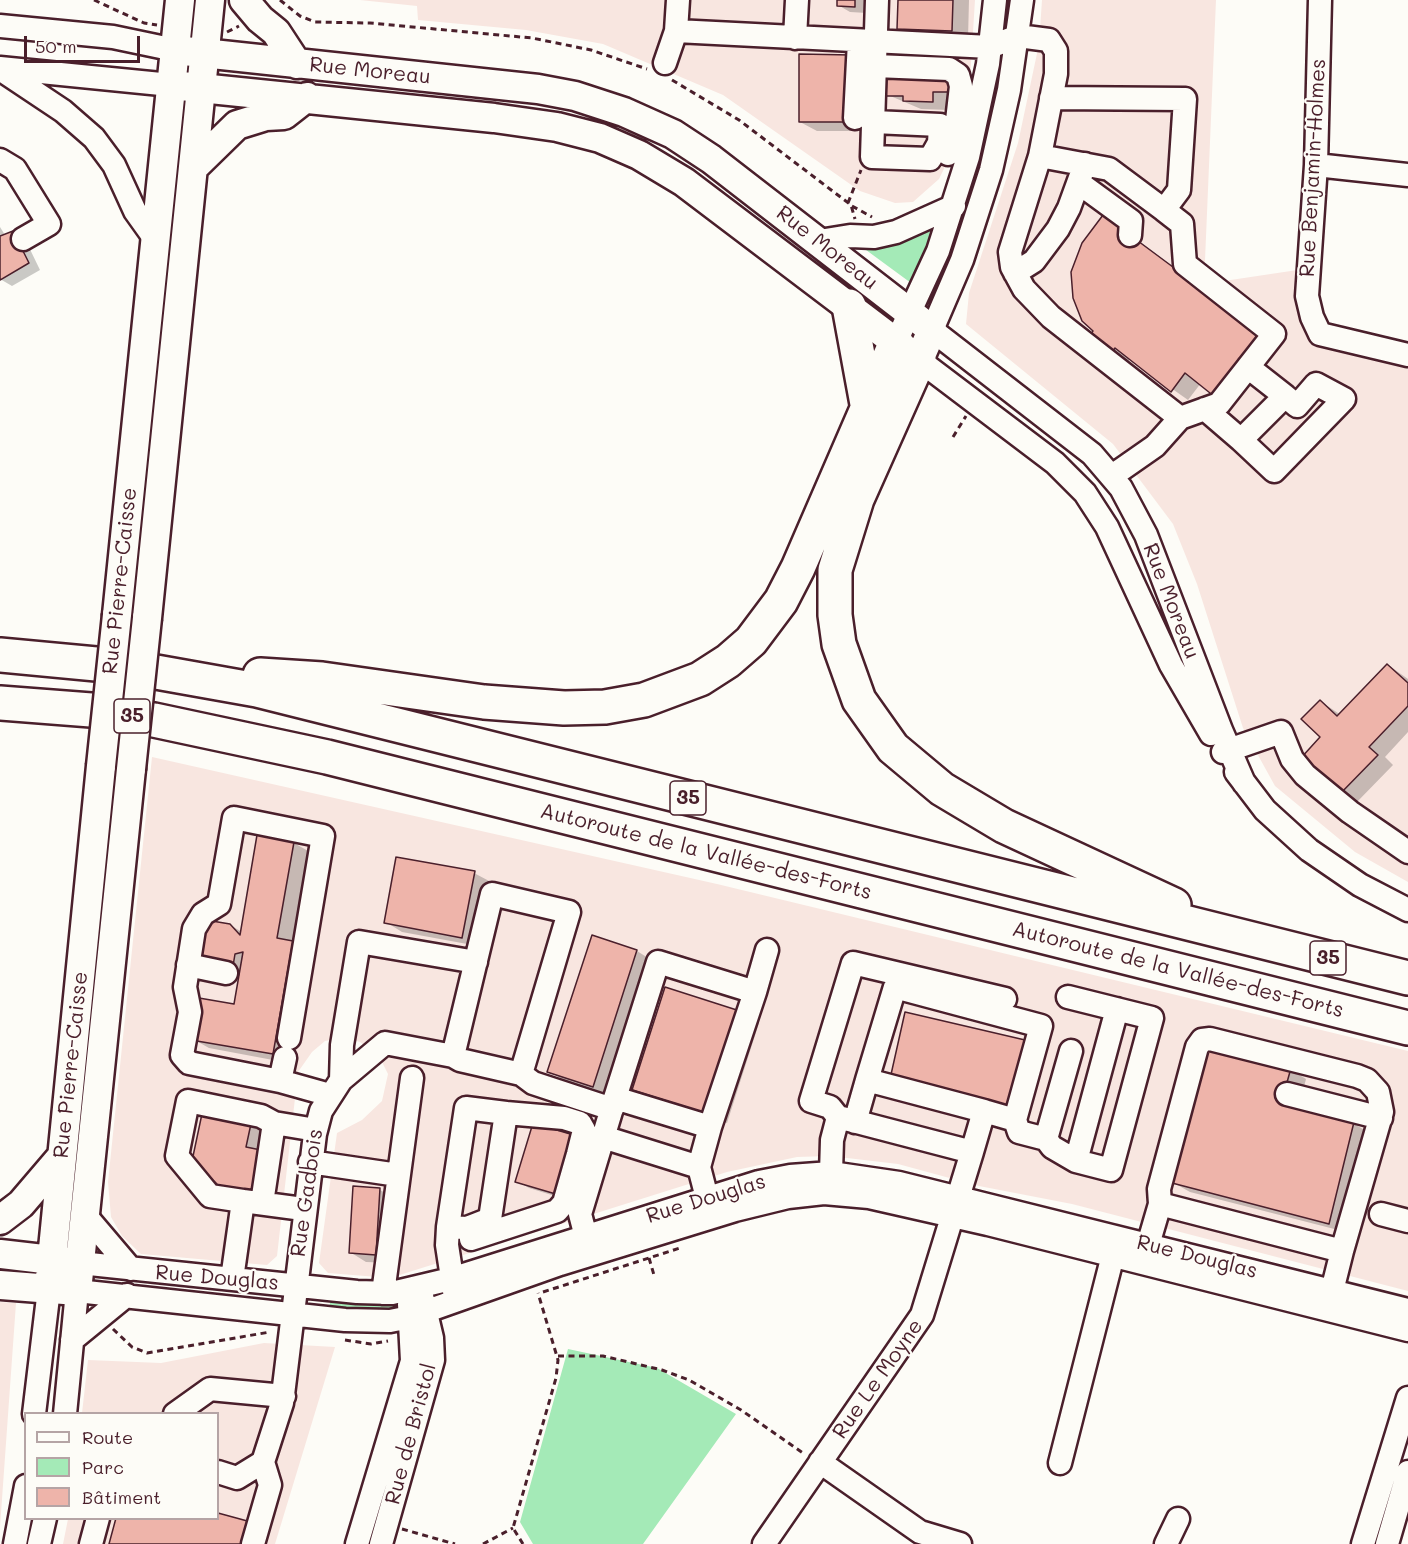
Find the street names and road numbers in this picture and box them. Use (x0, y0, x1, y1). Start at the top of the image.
street label: Rue Moreau (308, 52, 432, 90)
street label: Rue Benjamin-Holmes (1295, 58, 1331, 278)
street label: Rue Moreau (771, 201, 883, 295)
street label: Rue Pierre-Caisse (98, 486, 142, 676)
street label: Rue Moreau (1137, 540, 1205, 662)
road number: 35 (114, 699, 150, 733)
road number: 35 (670, 781, 706, 815)
street label: Autoroute de la Vallée-des-Forts (538, 799, 874, 905)
street label: Autoroute de la Vallée-des-Forts (1010, 917, 1346, 1023)
road number: 35 (1310, 941, 1346, 975)
street label: Rue Pierre-Caisse (49, 970, 93, 1160)
street label: Rue Gadbois (286, 1127, 328, 1259)
street label: Rue Douglas (643, 1169, 769, 1229)
street label: Rue Douglas (1134, 1230, 1260, 1284)
street label: Rue Douglas (154, 1260, 280, 1296)
street label: Rue Le Moyne (827, 1314, 929, 1444)
street label: Rue de Bristol (380, 1361, 442, 1507)

